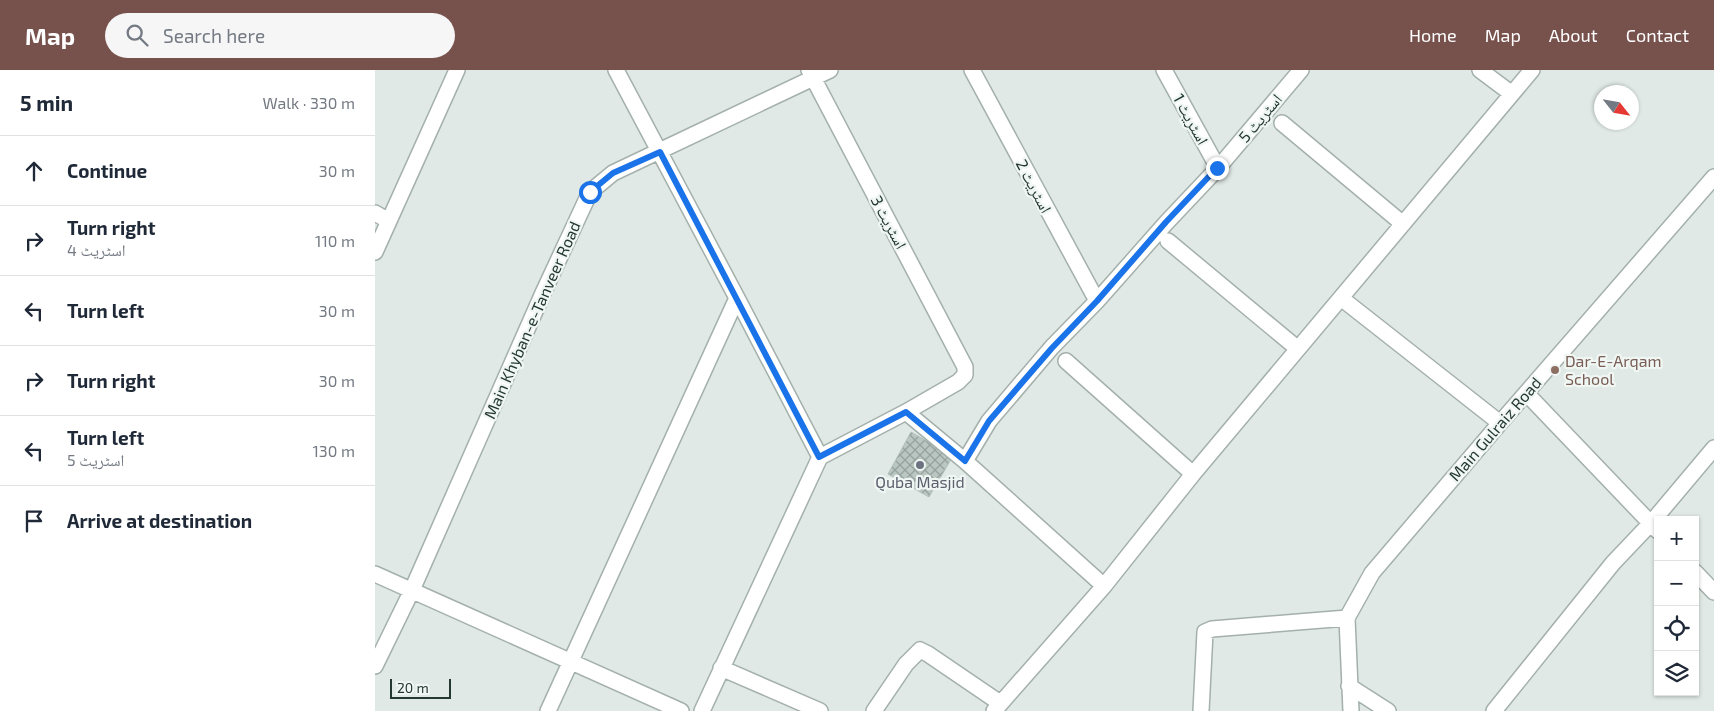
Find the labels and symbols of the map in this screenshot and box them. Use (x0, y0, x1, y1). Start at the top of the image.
north arrow (1594, 85, 1639, 130)
street label: اسٹریٹ 1 (1169, 90, 1213, 148)
street label: اسٹریٹ 5 (1234, 90, 1286, 146)
street label: اسٹریٹ 2 (1012, 156, 1056, 216)
route end (1206, 157, 1229, 180)
route start (579, 181, 602, 204)
street label: اسٹریٹ 3 (867, 192, 911, 252)
street label: Main Khyban-e-Tanveer Road (479, 218, 584, 421)
place label: Dar-E-Arqam School (1565, 351, 1661, 388)
marker: Dar-E-Arqam School (1549, 364, 1561, 376)
street label: Main Gulraiz Road (1444, 373, 1545, 484)
marker: Quba Masjid (914, 459, 926, 471)
place label: Quba Masjid (875, 472, 965, 492)
scale bar (390, 676, 451, 699)

